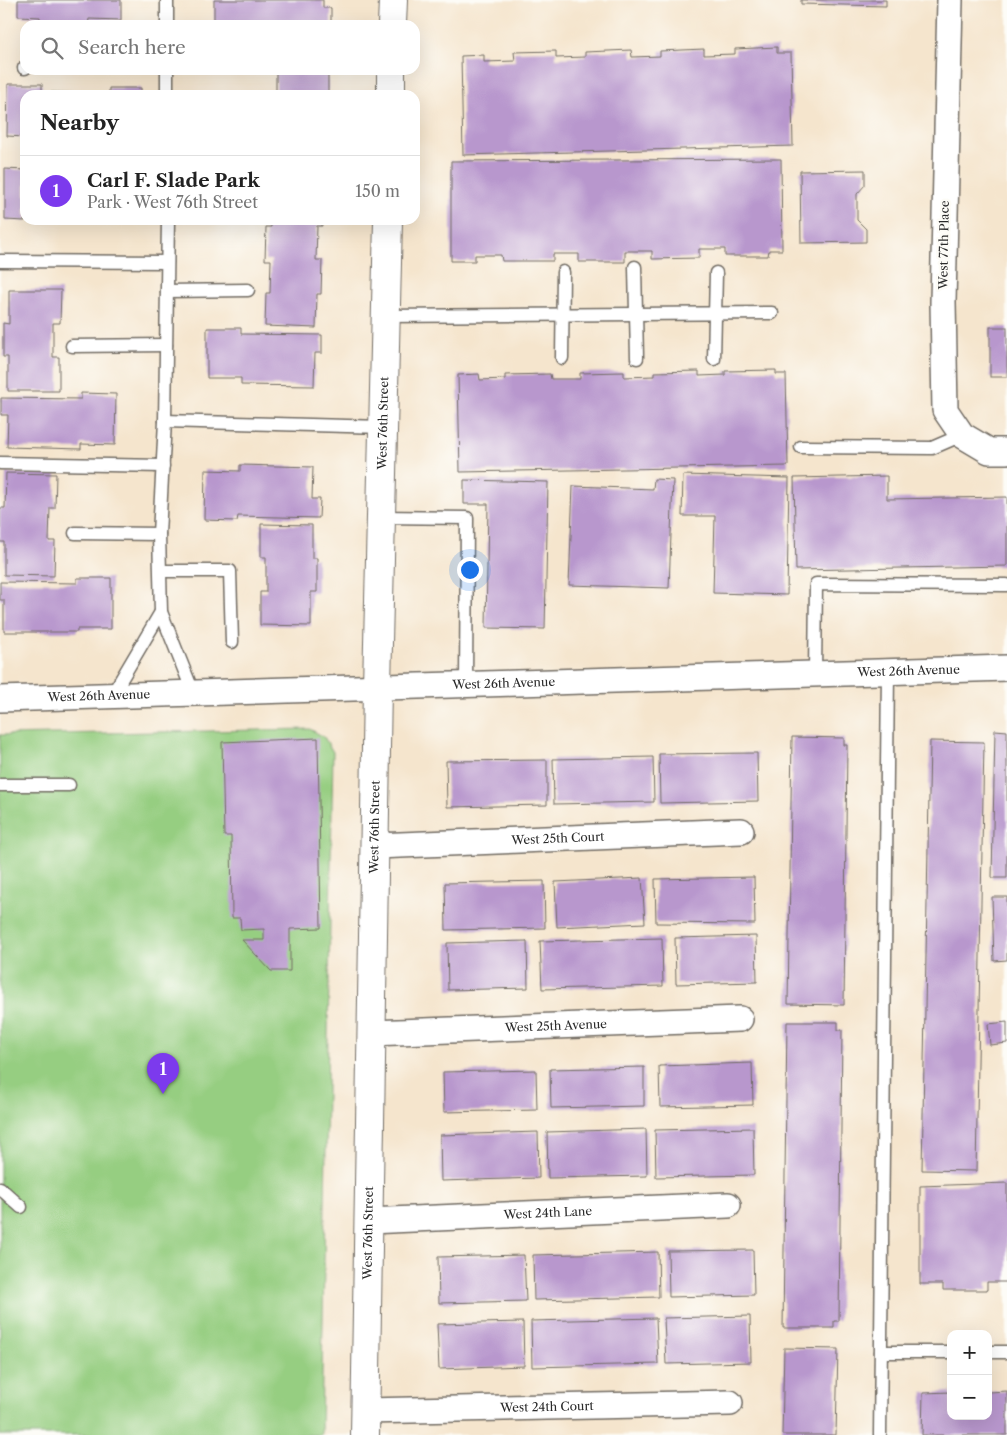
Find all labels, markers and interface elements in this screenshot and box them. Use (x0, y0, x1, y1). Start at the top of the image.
search box (20, 20, 420, 75)
icon: search (38, 34, 66, 62)
text: Search here (78, 36, 186, 59)
text: Nearby (40, 110, 119, 135)
text: Carl F. Slade Park (87, 169, 260, 192)
text: 1 (52, 181, 60, 201)
text: 150 m (355, 181, 400, 201)
text: Park · West 76th Street (87, 192, 258, 212)
street label: West 77th Place (935, 200, 952, 291)
street label: West 76th Street (374, 376, 391, 471)
your location (457, 557, 483, 583)
street label: West 26th Avenue (856, 661, 960, 680)
street label: West 26th Avenue (451, 674, 556, 692)
street label: West 26th Avenue (46, 686, 151, 705)
street label: West 76th Street (366, 780, 382, 875)
street label: West 25th Court (510, 829, 605, 847)
street label: West 25th Avenue (504, 1016, 607, 1035)
pin: 1 (147, 1053, 179, 1094)
street label: West 76th Street (359, 1186, 376, 1281)
street label: West 24th Lane (502, 1203, 593, 1222)
map controls (947, 1330, 992, 1420)
button: + (947, 1330, 992, 1375)
button: − (947, 1375, 992, 1420)
street label: West 24th Court (499, 1398, 595, 1415)

